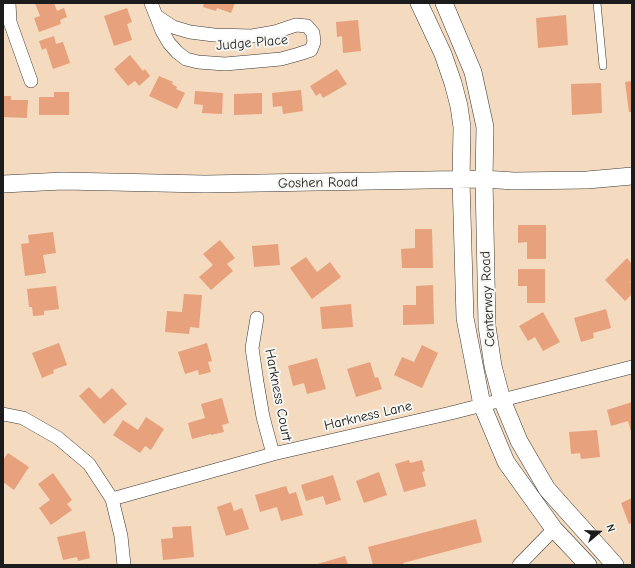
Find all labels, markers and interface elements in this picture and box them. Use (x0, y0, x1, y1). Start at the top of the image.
street label: Judge Place (215, 31, 289, 55)
street label: Goshen Road (278, 174, 358, 192)
street label: Centerway Road (477, 251, 499, 347)
street label: Harkness Court (261, 348, 295, 442)
street label: Harkness Lane (323, 398, 413, 434)
north arrow (579, 512, 619, 552)
text: N (604, 522, 618, 533)

